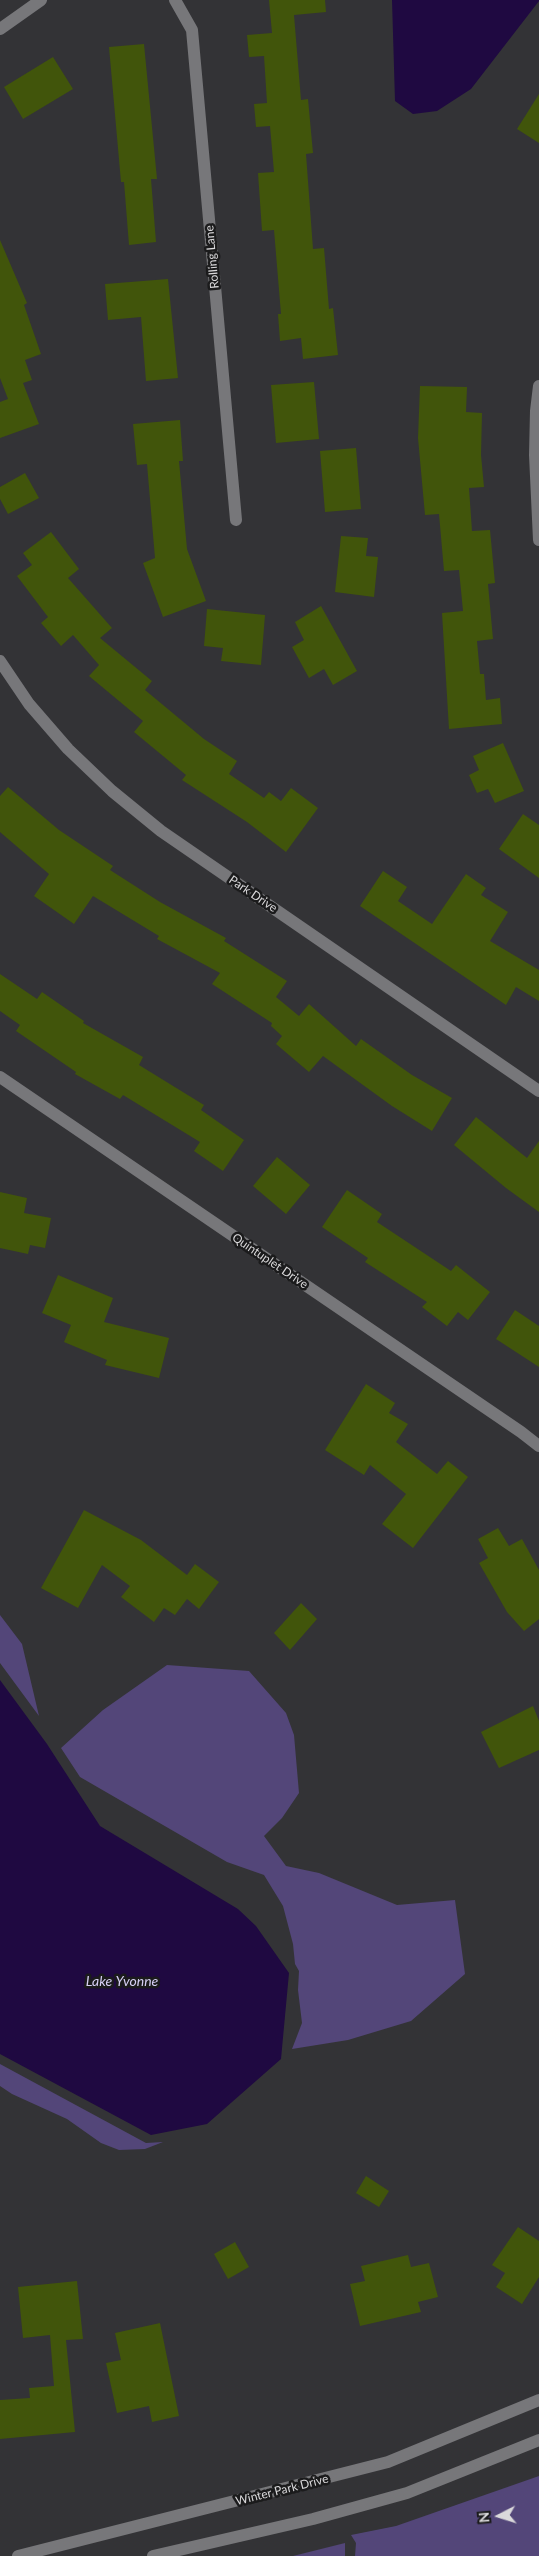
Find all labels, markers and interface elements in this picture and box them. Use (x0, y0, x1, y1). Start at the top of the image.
street label: Rolling Lane (202, 225, 222, 289)
street label: Park Drive (226, 873, 280, 915)
street label: Quintuplet Drive (229, 1230, 311, 1292)
water label: Lake Yvonne (86, 1973, 158, 1989)
street label: Winter Park Drive (234, 2472, 330, 2508)
north arrow (474, 2491, 524, 2541)
text: N (475, 2511, 492, 2523)

